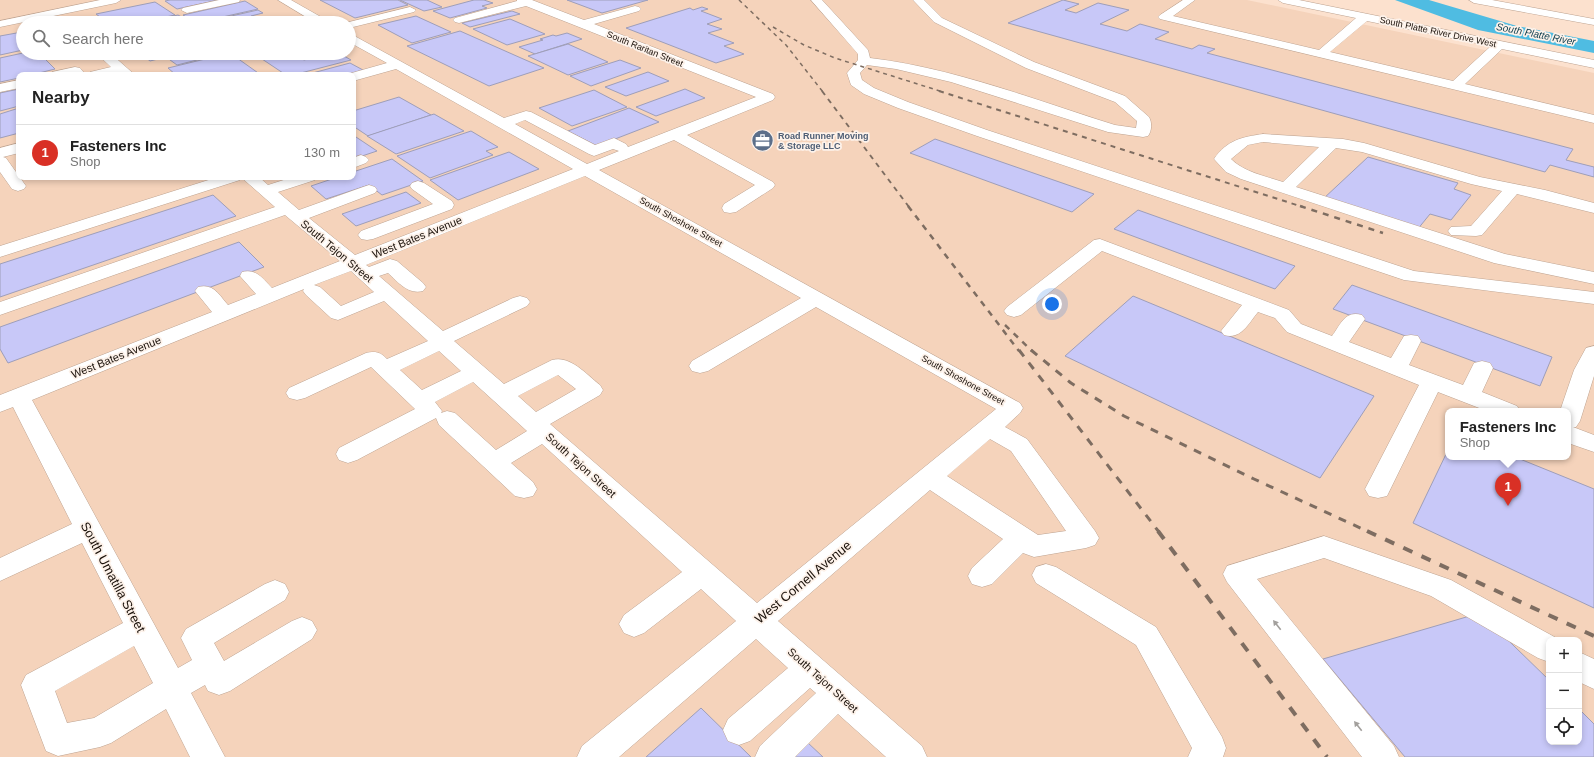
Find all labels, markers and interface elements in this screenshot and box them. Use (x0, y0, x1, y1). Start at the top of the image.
street label: South Platte River Drive West (1379, 15, 1498, 49)
search box (16, 16, 356, 60)
water label: South Platte River (1495, 21, 1577, 47)
icon: search (30, 27, 52, 49)
street label: South Raritan Street (605, 29, 685, 69)
text: Search here (62, 30, 144, 47)
text: Nearby (32, 88, 90, 107)
office icon: Road Runner Moving & Storage LLC (750, 128, 776, 154)
place label: Road Runner Moving & Storage LLC (778, 131, 869, 151)
text: Fasteners Inc (70, 137, 167, 154)
text: 1 (41, 145, 49, 160)
text: 130 m (304, 145, 340, 160)
text: Shop (70, 154, 100, 169)
street label: South Shoshone Street (638, 195, 725, 249)
street label: West Bates Avenue (370, 214, 464, 260)
street label: South Tejon Street (299, 217, 375, 285)
your location (1042, 294, 1062, 314)
street label: West Bates Avenue (69, 334, 163, 380)
street label: South Shoshone Street (920, 353, 1007, 407)
popup (1445, 408, 1571, 460)
text: Fasteners Inc (1460, 418, 1556, 435)
street label: South Tejon Street (543, 430, 619, 500)
text: Shop (1460, 435, 1490, 450)
pin: 1 (1495, 473, 1521, 506)
street label: South Umatilla Street (78, 519, 149, 635)
street label: West Cornell Avenue (752, 537, 854, 627)
one-way arrow (1273, 619, 1281, 630)
map controls (1546, 637, 1582, 745)
button: + (1546, 637, 1582, 673)
street label: South Tejon Street (785, 645, 861, 715)
button: − (1546, 673, 1582, 709)
button: locate (1546, 709, 1582, 745)
one-way arrow (1354, 721, 1362, 732)

